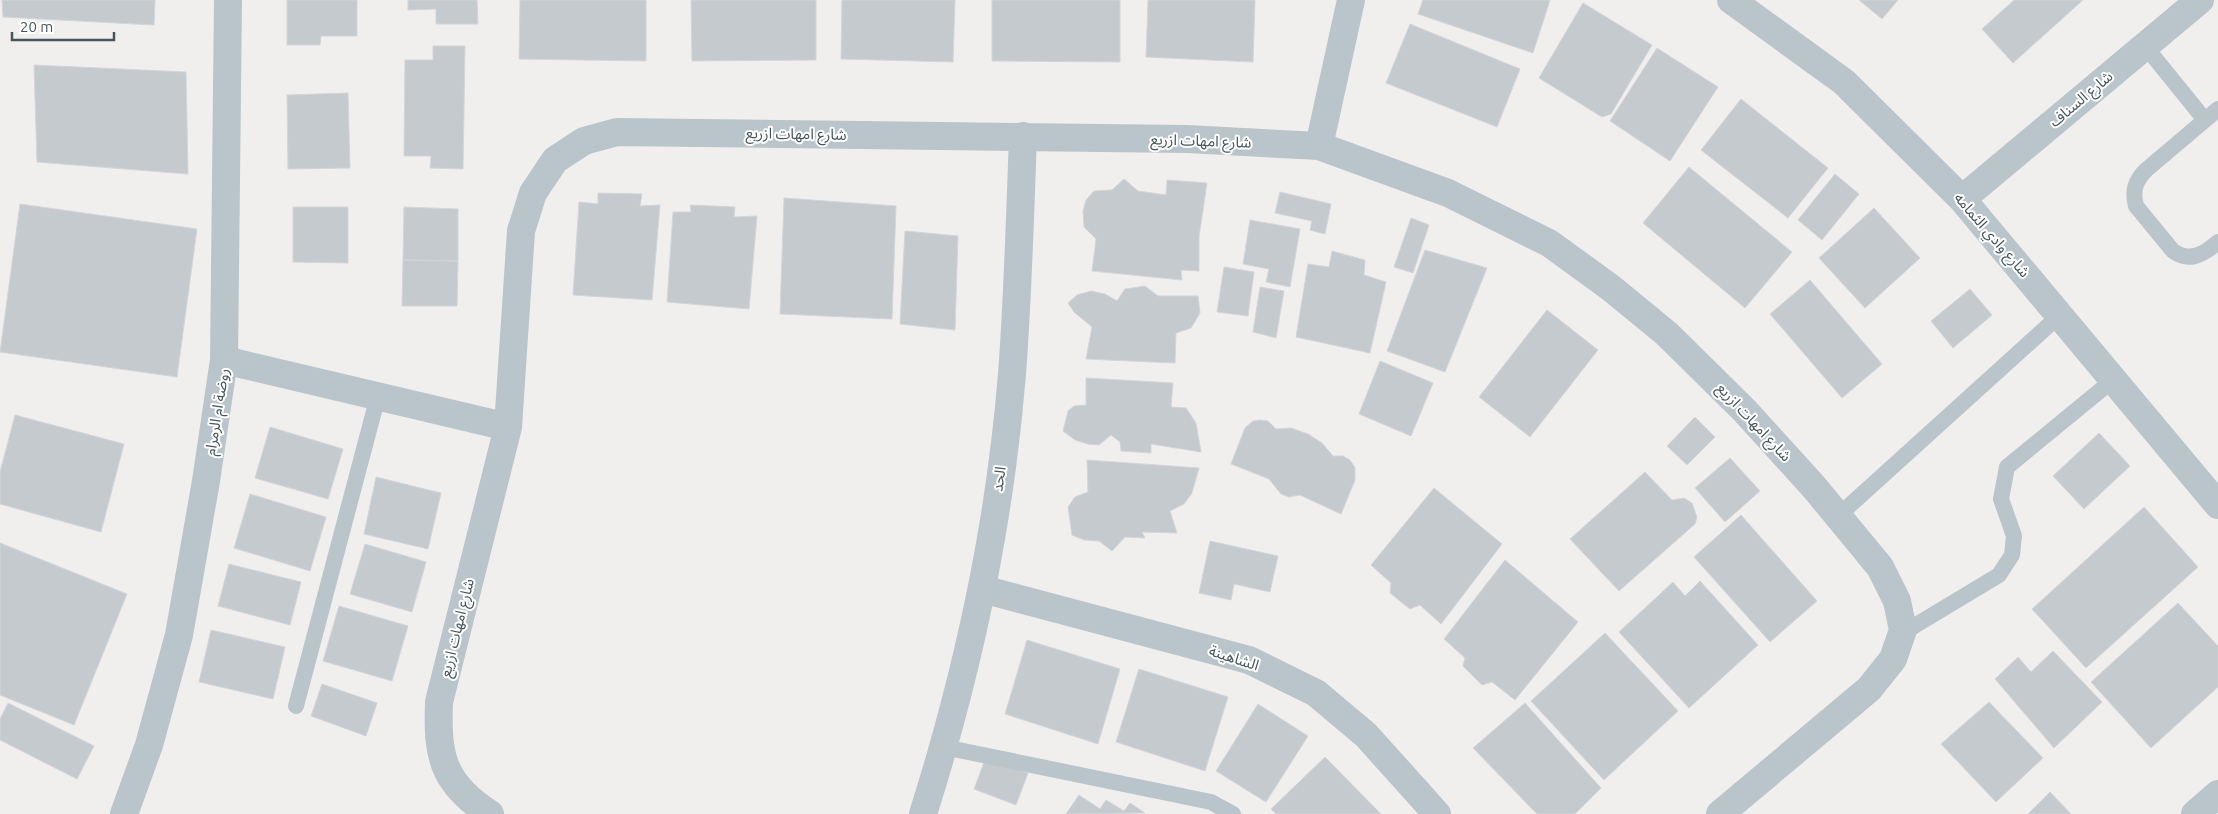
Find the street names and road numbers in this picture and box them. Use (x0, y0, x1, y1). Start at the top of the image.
street label: شارع السناف (2046, 67, 2118, 133)
street label: شارع امهات ازريع (745, 124, 847, 147)
street label: شارع امهات ازريع (1150, 130, 1252, 155)
street label: شارع وادي الثمامه (1948, 189, 2034, 283)
street label: روضة ام الرمرام (201, 367, 235, 457)
street label: شارع امهات ازريع (1711, 379, 1795, 467)
street label: الحد (988, 465, 1009, 492)
street label: شارع امهات ازريع (436, 577, 481, 680)
street label: الشاهينة (1207, 642, 1261, 674)

